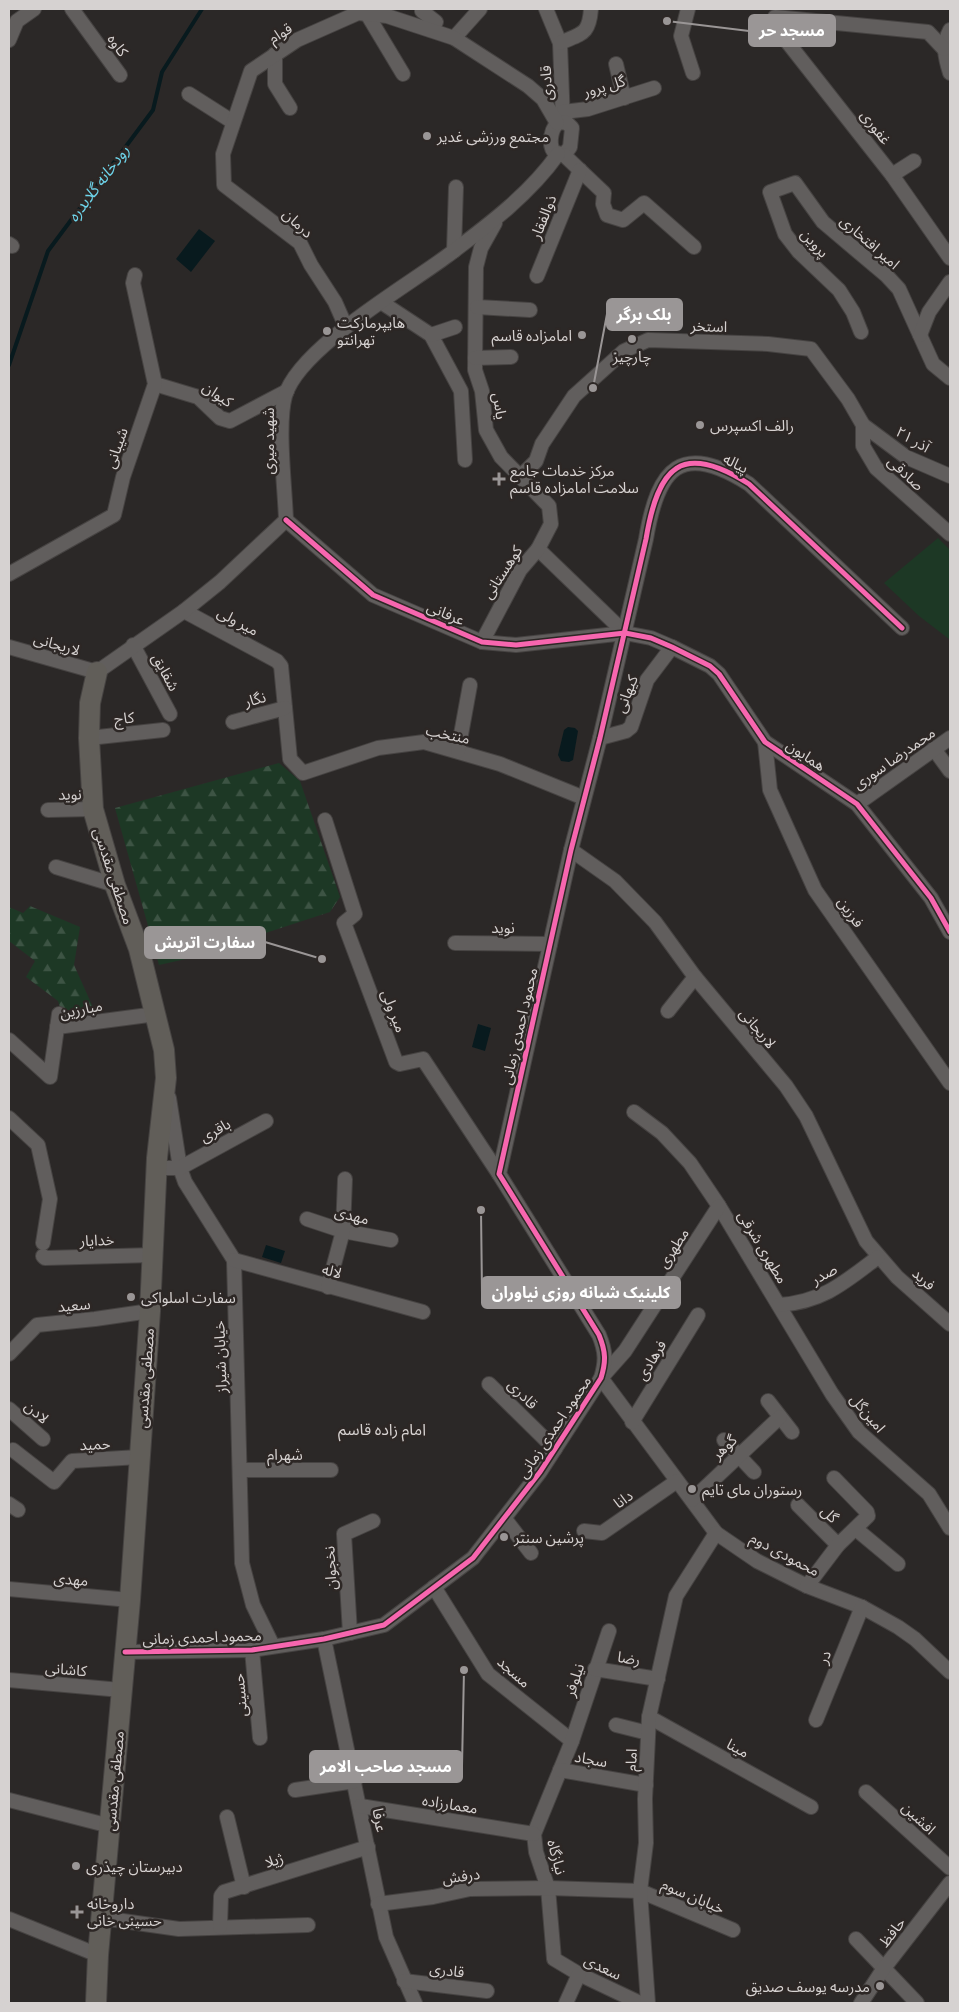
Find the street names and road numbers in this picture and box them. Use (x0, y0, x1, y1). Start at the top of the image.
street label: قوام (265, 18, 297, 49)
street label: کاوه (103, 30, 133, 61)
street label: قادری (536, 65, 556, 101)
street label: گل پرور (580, 71, 628, 102)
street label: غفوری (857, 106, 896, 149)
street label: ذوالفقار (525, 192, 560, 243)
street label: درمان (279, 204, 317, 242)
street label: امیر افتخاری (836, 211, 904, 273)
street label: پروین (796, 225, 833, 262)
street label: استخر (689, 316, 728, 336)
street label: کیوان (199, 377, 238, 411)
street label: یاس (489, 391, 511, 421)
street label: شهید میری (259, 407, 278, 474)
street label: ۲۱ آذر (892, 422, 934, 457)
street label: شیبانی (100, 425, 132, 471)
street label: پیاله (720, 449, 752, 478)
street label: صادقی (884, 451, 928, 495)
street label: کوهستانی (478, 541, 527, 602)
street label: عرفانی (424, 597, 468, 630)
street label: میر ولی (214, 602, 262, 640)
street label: لاریجانی (32, 628, 82, 660)
street label: شقایق (147, 650, 184, 695)
street label: کیهانی (610, 672, 642, 716)
street label: نگار (241, 687, 268, 711)
street label: کاج (113, 707, 136, 731)
street label: منتخب (424, 720, 472, 748)
street label: محمدرضا سوری (849, 723, 939, 793)
street label: همایون (783, 735, 829, 775)
street label: نوید (58, 784, 82, 804)
street label: مصطفی مقدسی (89, 825, 139, 927)
street label: فرزین (834, 893, 868, 931)
street label: نوید (491, 918, 515, 937)
street label: محمود احمدی زمانی (496, 966, 542, 1086)
street label: میر ولی (377, 987, 411, 1035)
street label: مبارزین (58, 996, 104, 1022)
street label: لاریجانی (736, 1004, 780, 1052)
street label: باقری (196, 1114, 234, 1146)
street label: مهدی (333, 1202, 371, 1228)
street label: مطهری شرقی (734, 1207, 792, 1287)
street label: مطهری (653, 1225, 693, 1271)
street label: خدایار (78, 1230, 115, 1250)
street label: لاله (320, 1259, 344, 1283)
street label: صدر (807, 1259, 840, 1289)
street label: فرید (908, 1264, 940, 1295)
street label: سعید (57, 1294, 92, 1316)
street label: خیابان شیراز (209, 1320, 231, 1395)
street label: مصطفی مقدسی (132, 1327, 158, 1429)
street label: فرهادی (632, 1336, 671, 1384)
street label: محمود احمدی زمانی (513, 1372, 595, 1482)
street label: قادری (504, 1375, 542, 1413)
street label: امین‌گل (846, 1390, 890, 1436)
street label: لادن (21, 1396, 53, 1428)
street label: گوهر (707, 1430, 741, 1464)
street label: حمید (79, 1434, 111, 1454)
street label: شهرام (267, 1445, 303, 1466)
street label: دانا (610, 1486, 636, 1512)
street label: گل (817, 1501, 843, 1527)
street label: محمودی دوم (746, 1528, 823, 1582)
street label: نخجوان (319, 1545, 341, 1591)
street label: مهدی (53, 1568, 89, 1590)
street label: محمود احمدی زمانی (142, 1625, 262, 1649)
street label: رضا (616, 1647, 642, 1669)
street label: در (812, 1648, 835, 1667)
street label: مسجد (493, 1652, 535, 1692)
street label: کاشانی (44, 1658, 88, 1680)
street label: نیلوفر (559, 1661, 588, 1700)
street label: حسینی (229, 1672, 251, 1717)
street label: مصطفی مقدسی (100, 1730, 128, 1832)
street label: مینا (723, 1734, 753, 1762)
street label: سجاد (573, 1747, 609, 1771)
street label: امام (621, 1748, 643, 1772)
street label: معمارزاده (421, 1790, 479, 1818)
street label: افشین (898, 1798, 940, 1838)
street label: عرفا (369, 1806, 392, 1834)
street label: نیازگاه (543, 1837, 571, 1877)
street label: ژیلا (262, 1848, 286, 1872)
street label: درفش (441, 1864, 481, 1888)
street label: خیابان سوم (658, 1874, 728, 1920)
street label: حافظ (875, 1913, 910, 1951)
street label: سعدی (581, 1950, 625, 1984)
street label: قادری (428, 1958, 466, 1982)

